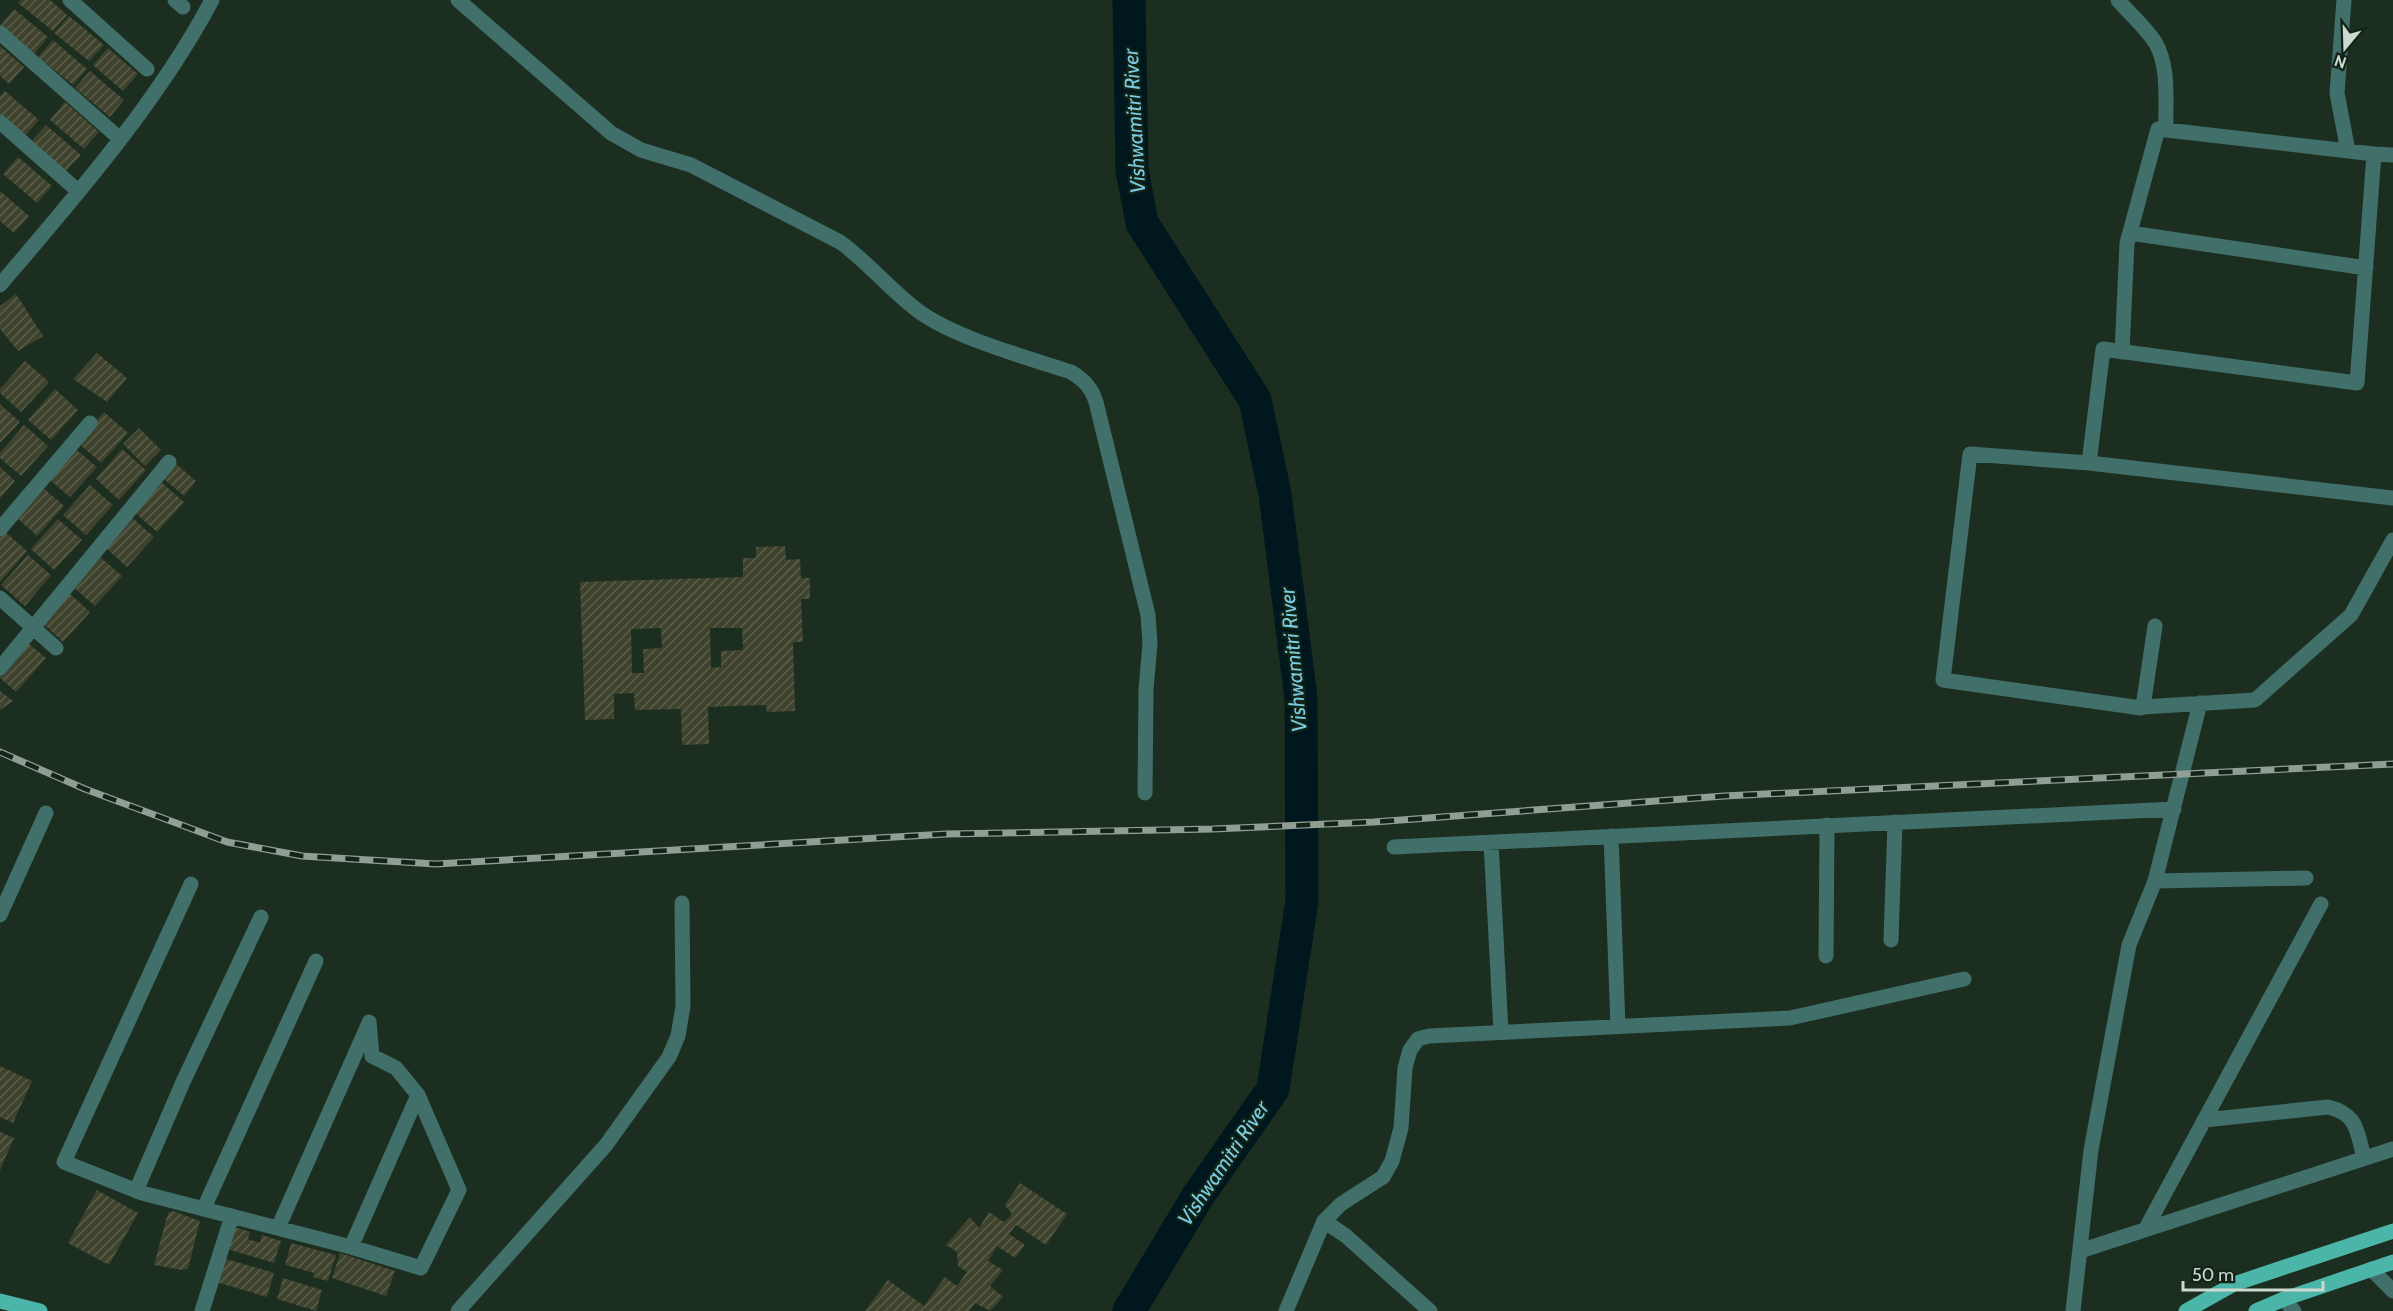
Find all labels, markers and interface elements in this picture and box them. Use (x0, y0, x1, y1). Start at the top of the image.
north arrow (2315, 18, 2375, 78)
water label: Vishwamitri River (1118, 46, 1150, 194)
text: N (2332, 51, 2349, 73)
water label: Vishwamitri River (1274, 585, 1312, 733)
water label: Vishwamitri River (1172, 1095, 1275, 1230)
scale bar (2183, 1254, 2322, 1292)
text: 50 m (2192, 1264, 2234, 1286)

